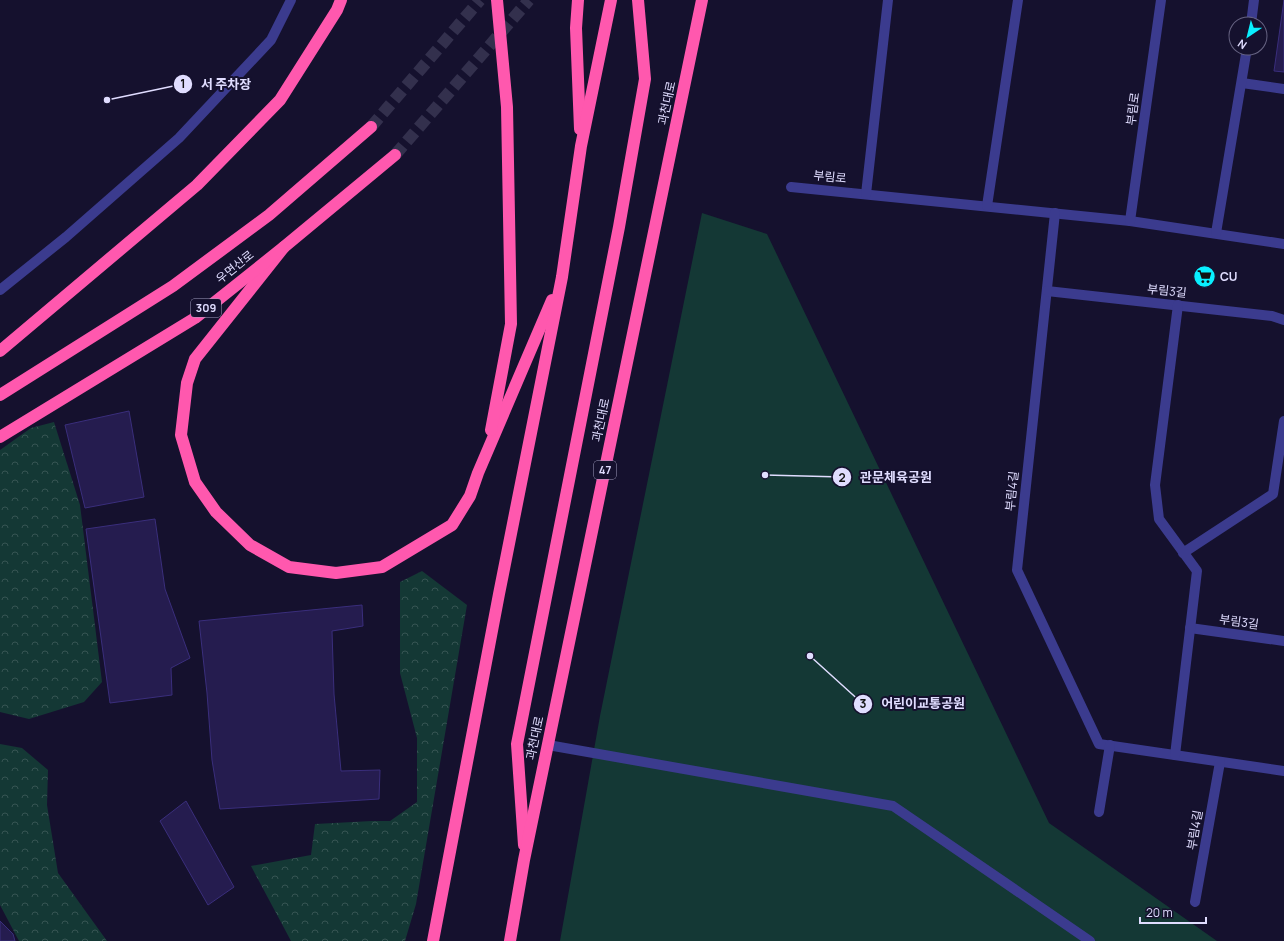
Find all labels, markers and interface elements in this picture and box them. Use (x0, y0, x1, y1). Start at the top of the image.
north arrow (1228, 16, 1268, 56)
text: N (1234, 36, 1250, 53)
callout: 서 주차장 (173, 72, 259, 97)
text: 1 (180, 75, 186, 92)
text: 서 주차장 (201, 75, 251, 93)
street label: 과천대로 (654, 80, 679, 126)
street label: 부림로 (1122, 91, 1143, 127)
street label: 부림로 (813, 166, 847, 187)
street label: 우면산로 (212, 246, 257, 287)
supermarket icon: CU (1191, 264, 1217, 290)
place label: CU (1220, 268, 1238, 285)
street label: 부림3길 (1146, 280, 1188, 301)
road number: 309 (191, 299, 221, 317)
street label: 과천대로 (588, 397, 613, 443)
road number: 47 (594, 461, 616, 479)
callout: 관문체육공원 (832, 465, 940, 490)
text: 관문체육공원 (860, 468, 932, 486)
text: 2 (838, 469, 846, 486)
street label: 부림4길 (1001, 470, 1022, 512)
street label: 부림3길 (1218, 610, 1260, 633)
callout: 어린이교통공원 (853, 691, 973, 716)
text: 어린이교통공원 (881, 694, 965, 712)
text: 3 (860, 695, 867, 712)
street label: 과천대로 (522, 715, 547, 761)
street label: 부림4길 (1183, 809, 1206, 851)
scale bar (1140, 899, 1206, 925)
text: 20 m (1146, 904, 1173, 921)

